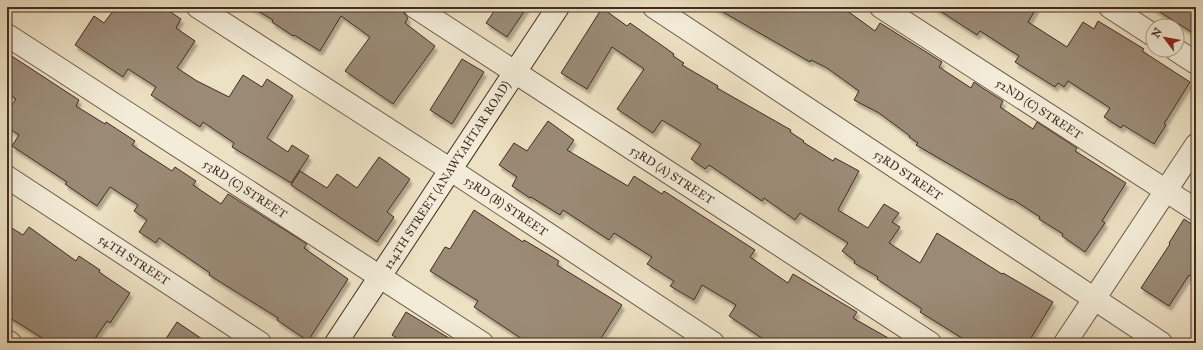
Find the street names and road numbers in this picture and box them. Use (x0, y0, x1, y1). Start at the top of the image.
street label: 52ND (C) STREET (993, 76, 1085, 142)
street label: 124TH STREET (ANAWYAHTAR ROAD) (381, 78, 513, 272)
street label: 53RD (A) STREET (627, 143, 717, 207)
street label: 53RD STREET (871, 147, 945, 203)
street label: 53RD (C) STREET (200, 157, 290, 221)
street label: 53RD (B) STREET (462, 173, 550, 239)
street label: 54TH STREET (96, 232, 172, 288)

